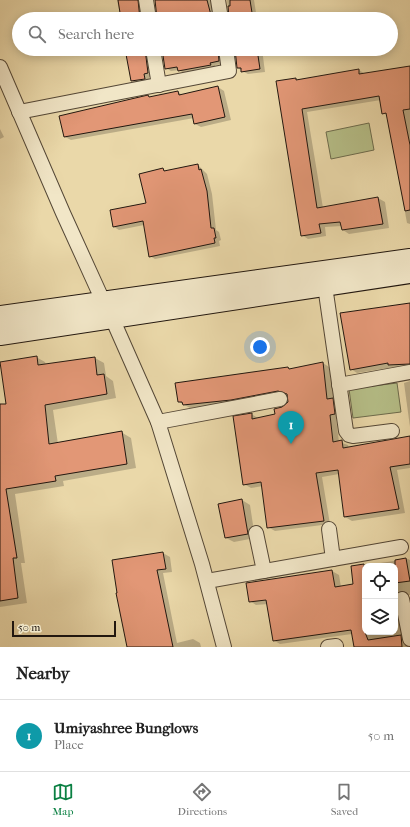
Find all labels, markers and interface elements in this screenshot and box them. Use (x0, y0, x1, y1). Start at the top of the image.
search box (12, 12, 398, 56)
icon: search (26, 23, 48, 45)
text: Search here (58, 25, 134, 43)
your location (250, 337, 270, 357)
pin: 1 (278, 411, 304, 444)
map controls (362, 563, 398, 635)
button: locate (362, 563, 398, 599)
button: layers (362, 599, 398, 635)
scale bar (12, 619, 116, 638)
text: 50 m (18, 621, 40, 634)
text: Nearby (16, 663, 70, 683)
text: Umiyashree Bunglows (54, 719, 198, 737)
text: 1 (27, 728, 31, 743)
text: 50 m (368, 728, 394, 743)
text: Place (54, 737, 84, 752)
tab: Map (52, 781, 74, 818)
tab: Directions (178, 781, 227, 818)
tab: Saved (331, 781, 358, 818)

